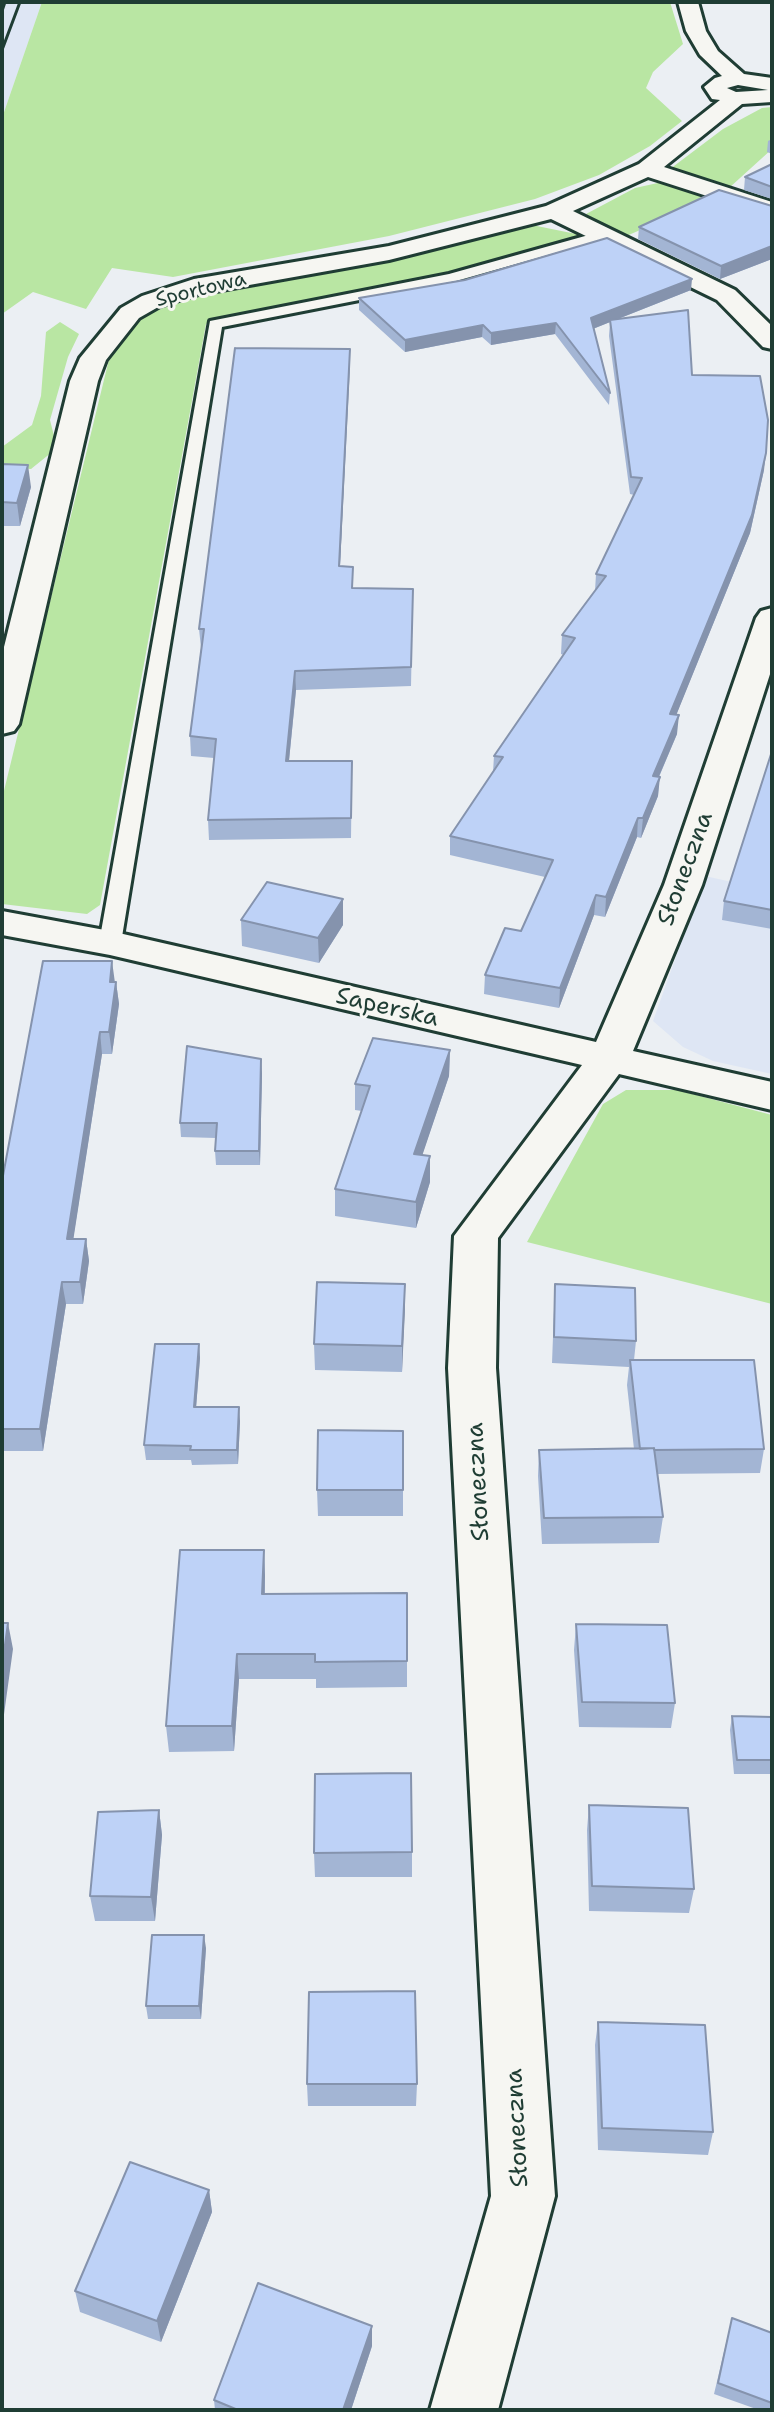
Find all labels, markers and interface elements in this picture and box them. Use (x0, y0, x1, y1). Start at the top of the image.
street label: Sportowa (153, 267, 249, 313)
street label: Słoneczna (652, 808, 720, 930)
street label: Saperska (333, 982, 441, 1034)
street label: Słoneczna (462, 1422, 496, 1542)
street label: Słoneczna (501, 2068, 535, 2188)

